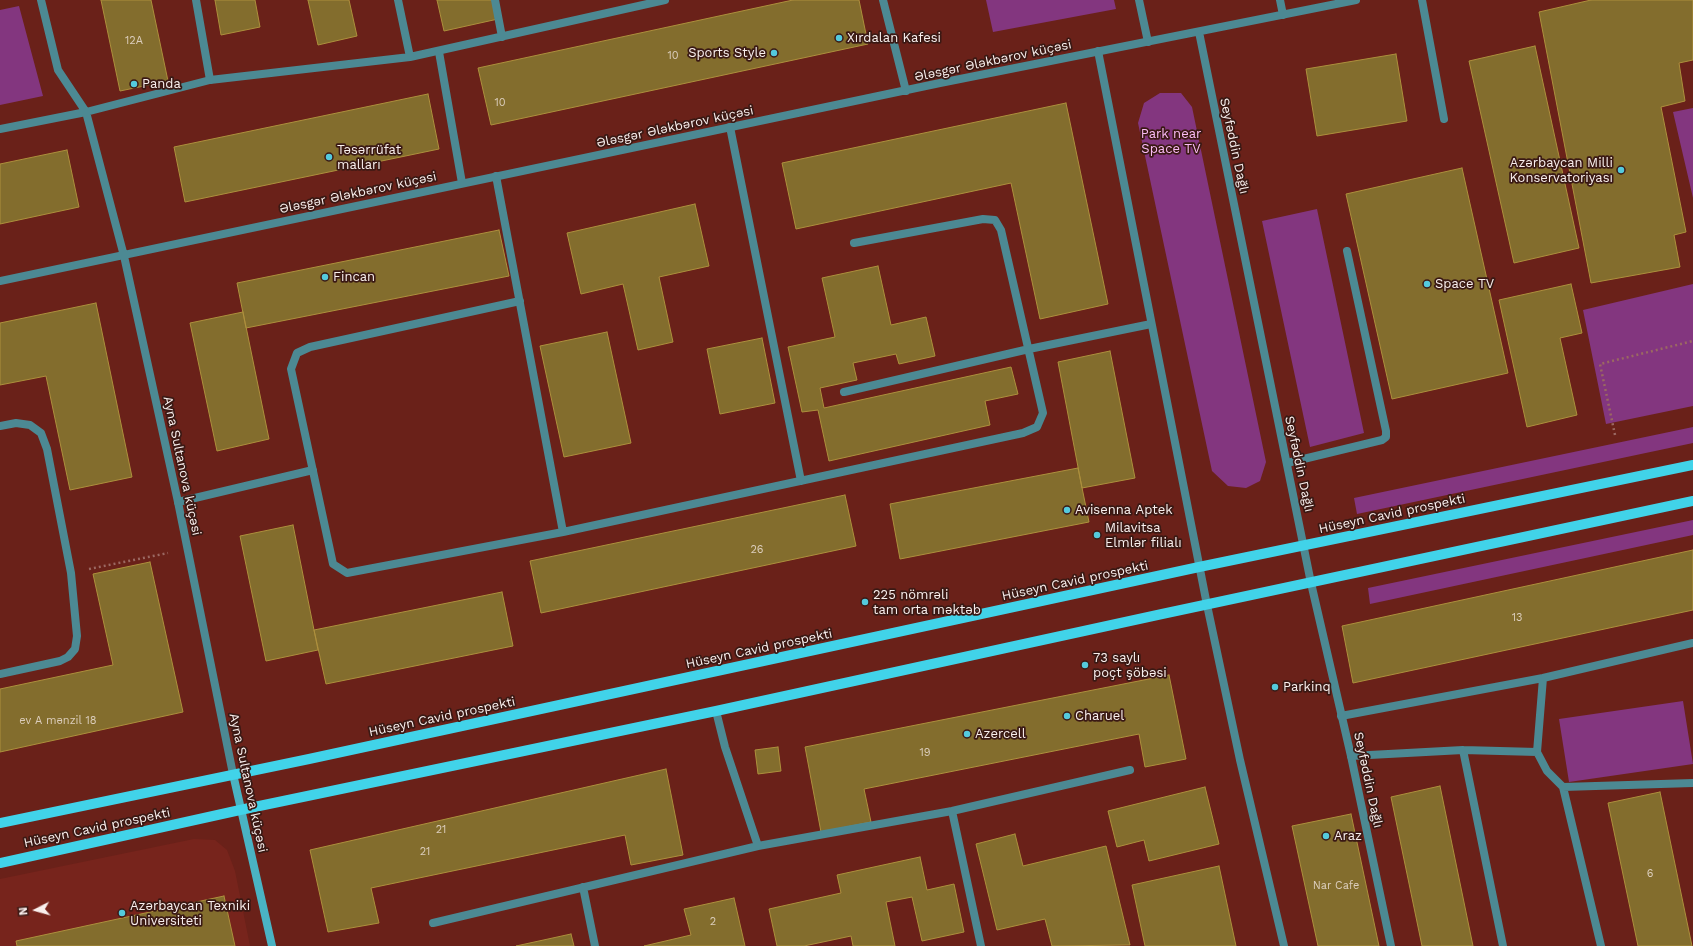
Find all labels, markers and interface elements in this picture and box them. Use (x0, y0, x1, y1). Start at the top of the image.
place label: Xırdalan Kafesi (847, 30, 941, 46)
marker: Xırdalan Kafesi (834, 33, 844, 43)
house number: 12A (125, 34, 143, 48)
street label: Ələsgər Ələkbərov küçəsi (913, 37, 1073, 85)
place label: Sports Style (688, 45, 766, 61)
marker: Sports Style (769, 48, 779, 58)
house number: 10 (667, 49, 679, 63)
place label: Panda (142, 76, 181, 92)
marker: Panda (129, 79, 139, 89)
house number: 10 (494, 96, 506, 110)
street label: Seyfəddin Dağlı (1216, 96, 1252, 196)
street label: Ələsgər Ələkbərov küçəsi (595, 103, 755, 151)
park label: Park near Space TV (1141, 126, 1201, 157)
place label: Təsərrüfat malları (337, 142, 401, 173)
marker: Təsərrüfat malları (324, 152, 334, 162)
place label: Azərbaycan Milli Konservatoriyası (1510, 155, 1613, 186)
marker: Azərbaycan Milli Konservatoriyası (1616, 165, 1626, 175)
street label: Ələsgər Ələkbərov küçəsi (278, 169, 438, 217)
place label: Fincan (333, 269, 375, 285)
marker: Fincan (320, 272, 330, 282)
place label: Space TV (1435, 276, 1494, 292)
marker: Space TV (1422, 279, 1432, 289)
street label: Ayna Sultanova küçəsi (160, 395, 204, 537)
street label: Seyfəddin Dağlı (1281, 414, 1317, 514)
street label: Hüseyn Cavid prospekti (1317, 491, 1467, 537)
place label: Avisenna Aptek (1075, 502, 1173, 518)
marker: Avisenna Aptek (1062, 505, 1072, 515)
place label: Milavitsa Elmlər filialı (1105, 520, 1182, 551)
marker: Milavitsa Elmlər filialı (1092, 530, 1102, 540)
house number: 26 (750, 543, 764, 557)
street label: Hüseyn Cavid prospekti (1000, 558, 1150, 604)
place label: 225 nömrəli tam orta məktəb (873, 587, 981, 618)
marker: 225 nömrəli tam orta məktəb (860, 597, 870, 607)
house number: 13 (1512, 611, 1522, 625)
street label: Hüseyn Cavid prospekti (684, 626, 834, 672)
place label: 73 saylı poçt şöbəsi (1093, 650, 1167, 681)
marker: 73 saylı poçt şöbəsi (1080, 660, 1090, 670)
place label: Parkinq (1283, 679, 1331, 695)
marker: Parkinq (1270, 682, 1280, 692)
street label: Hüseyn Cavid prospekti (367, 694, 517, 740)
place label: Charuel (1075, 708, 1124, 724)
marker: Charuel (1062, 711, 1072, 721)
street label: Ayna Sultanova küçəsi (226, 712, 270, 854)
house number: ev A mənzil 18 (19, 714, 97, 728)
place label: Azercell (975, 726, 1026, 742)
marker: Azercell (962, 729, 972, 739)
street label: Seyfəddin Dağlı (1350, 730, 1386, 830)
house number: 19 (919, 746, 931, 760)
street label: Hüseyn Cavid prospekti (22, 805, 172, 851)
house number: 21 (436, 823, 446, 837)
place label: Araz (1334, 828, 1362, 844)
marker: Araz (1321, 831, 1331, 841)
house number: 21 (420, 845, 430, 859)
house number: 6 (1647, 867, 1653, 881)
house number: Nar Cafe (1313, 879, 1359, 893)
north arrow (16, 890, 56, 930)
place label: Azərbaycan Texniki Universiteti (130, 898, 250, 929)
text: N (17, 907, 30, 916)
marker: Azərbaycan Texniki Universiteti (117, 908, 127, 918)
house number: 2 (710, 915, 716, 929)

